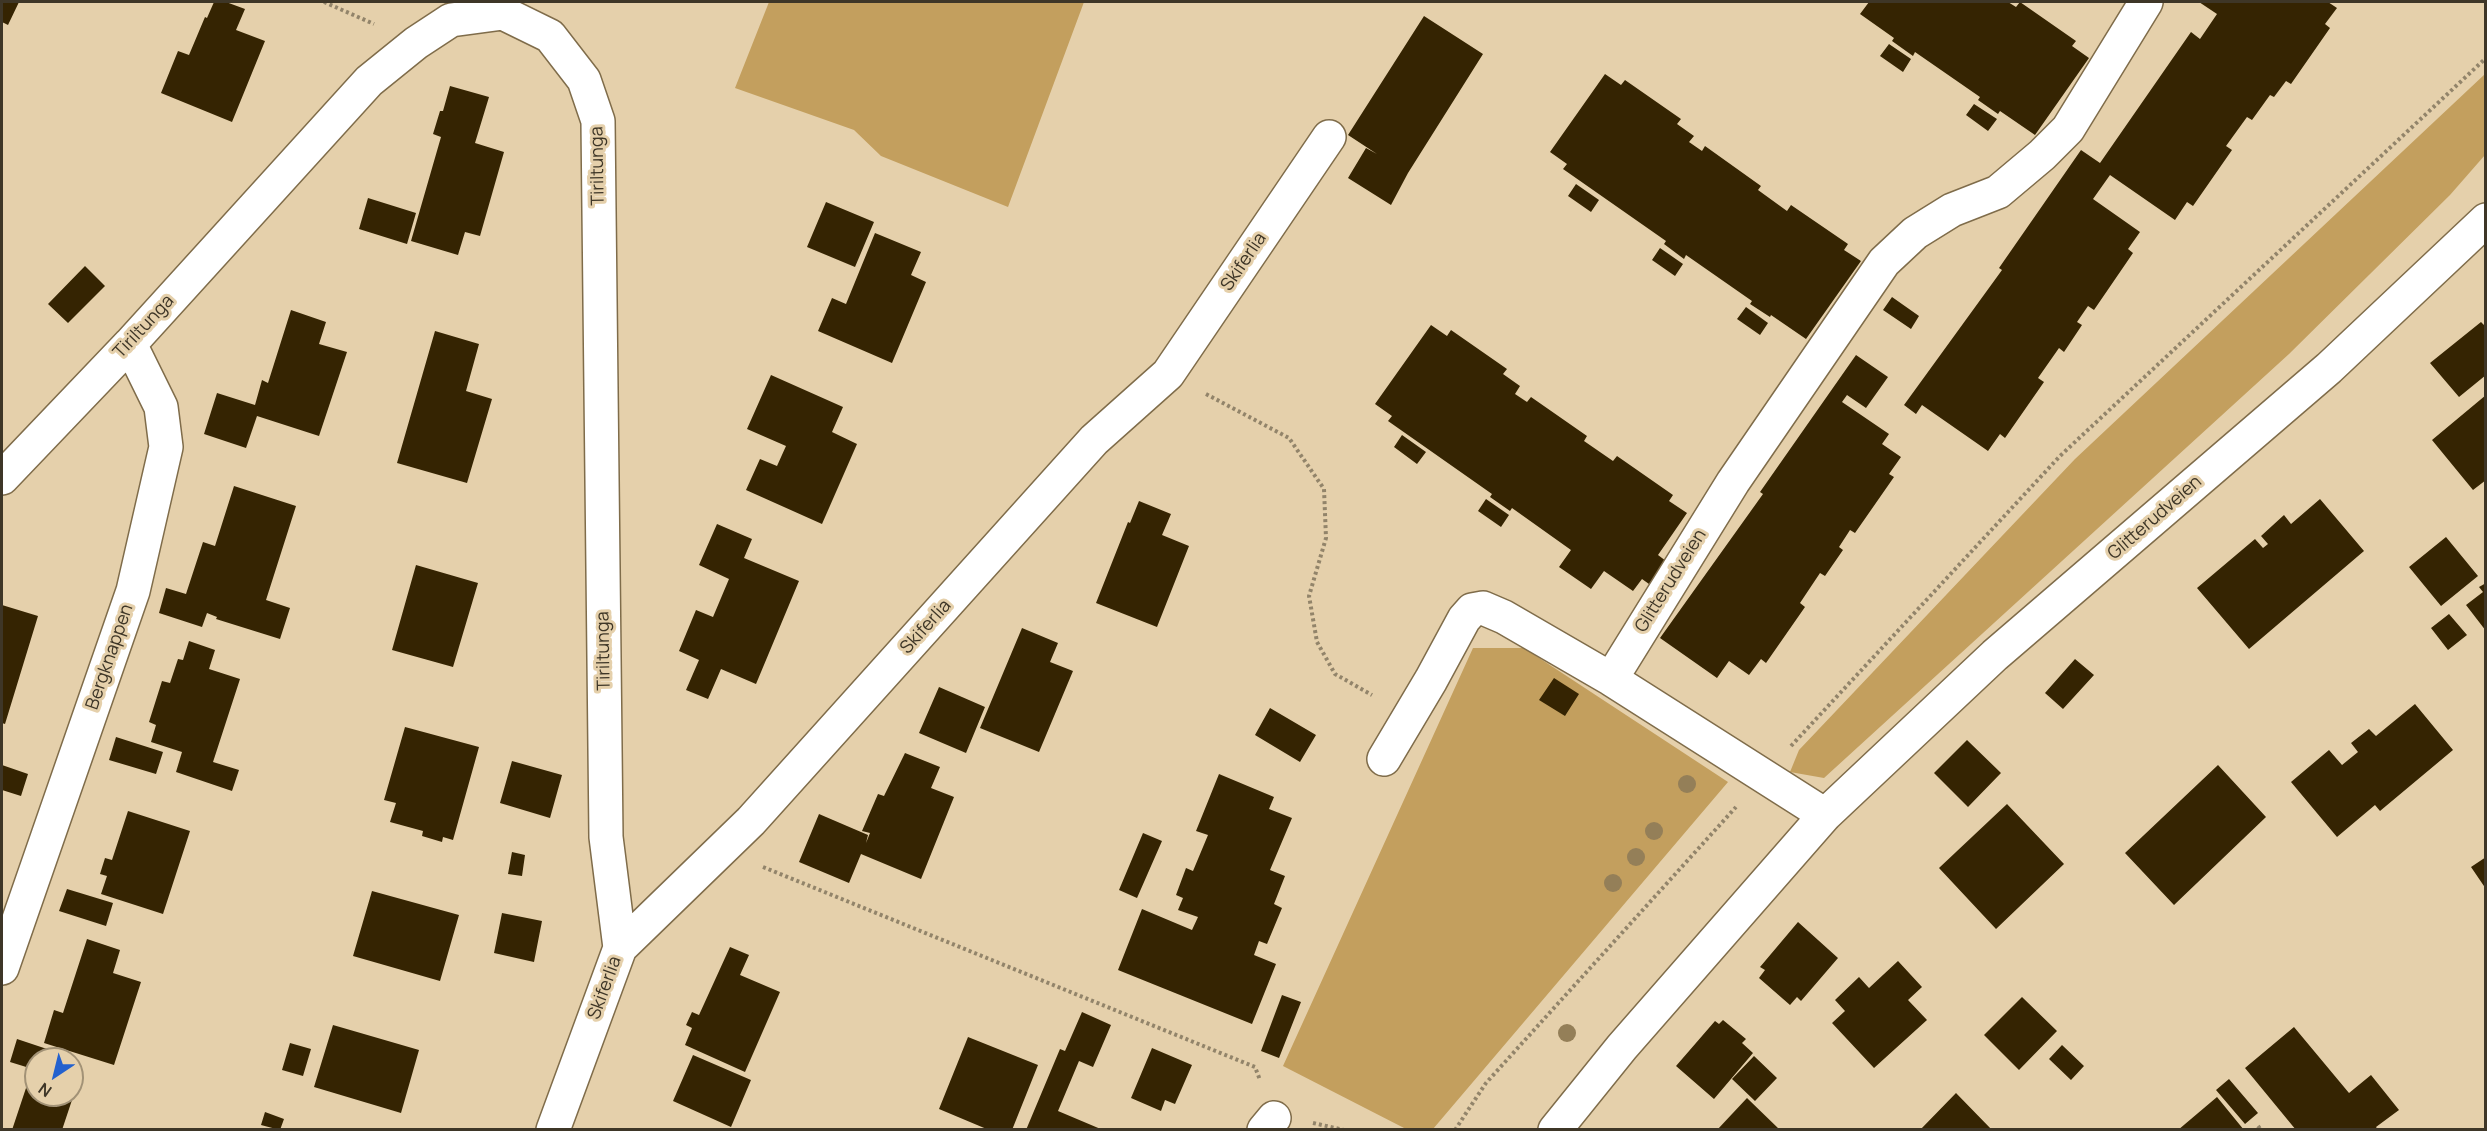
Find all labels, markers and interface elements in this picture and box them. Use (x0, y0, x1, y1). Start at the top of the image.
street label: Tiriltunga (587, 126, 609, 206)
street label: Skiferlia (1217, 229, 1271, 295)
street label: Tiriltunga (109, 291, 179, 363)
street label: Glitterudveien (2104, 471, 2206, 565)
street label: Glitterudveien (1631, 526, 1711, 636)
street label: Skiferlia (896, 595, 956, 659)
street label: Bergknappen (82, 601, 138, 713)
street label: Tiriltunga (593, 611, 615, 691)
street label: Skiferlia (584, 953, 626, 1023)
north arrow (24, 1047, 84, 1107)
text: N (34, 1078, 56, 1102)

